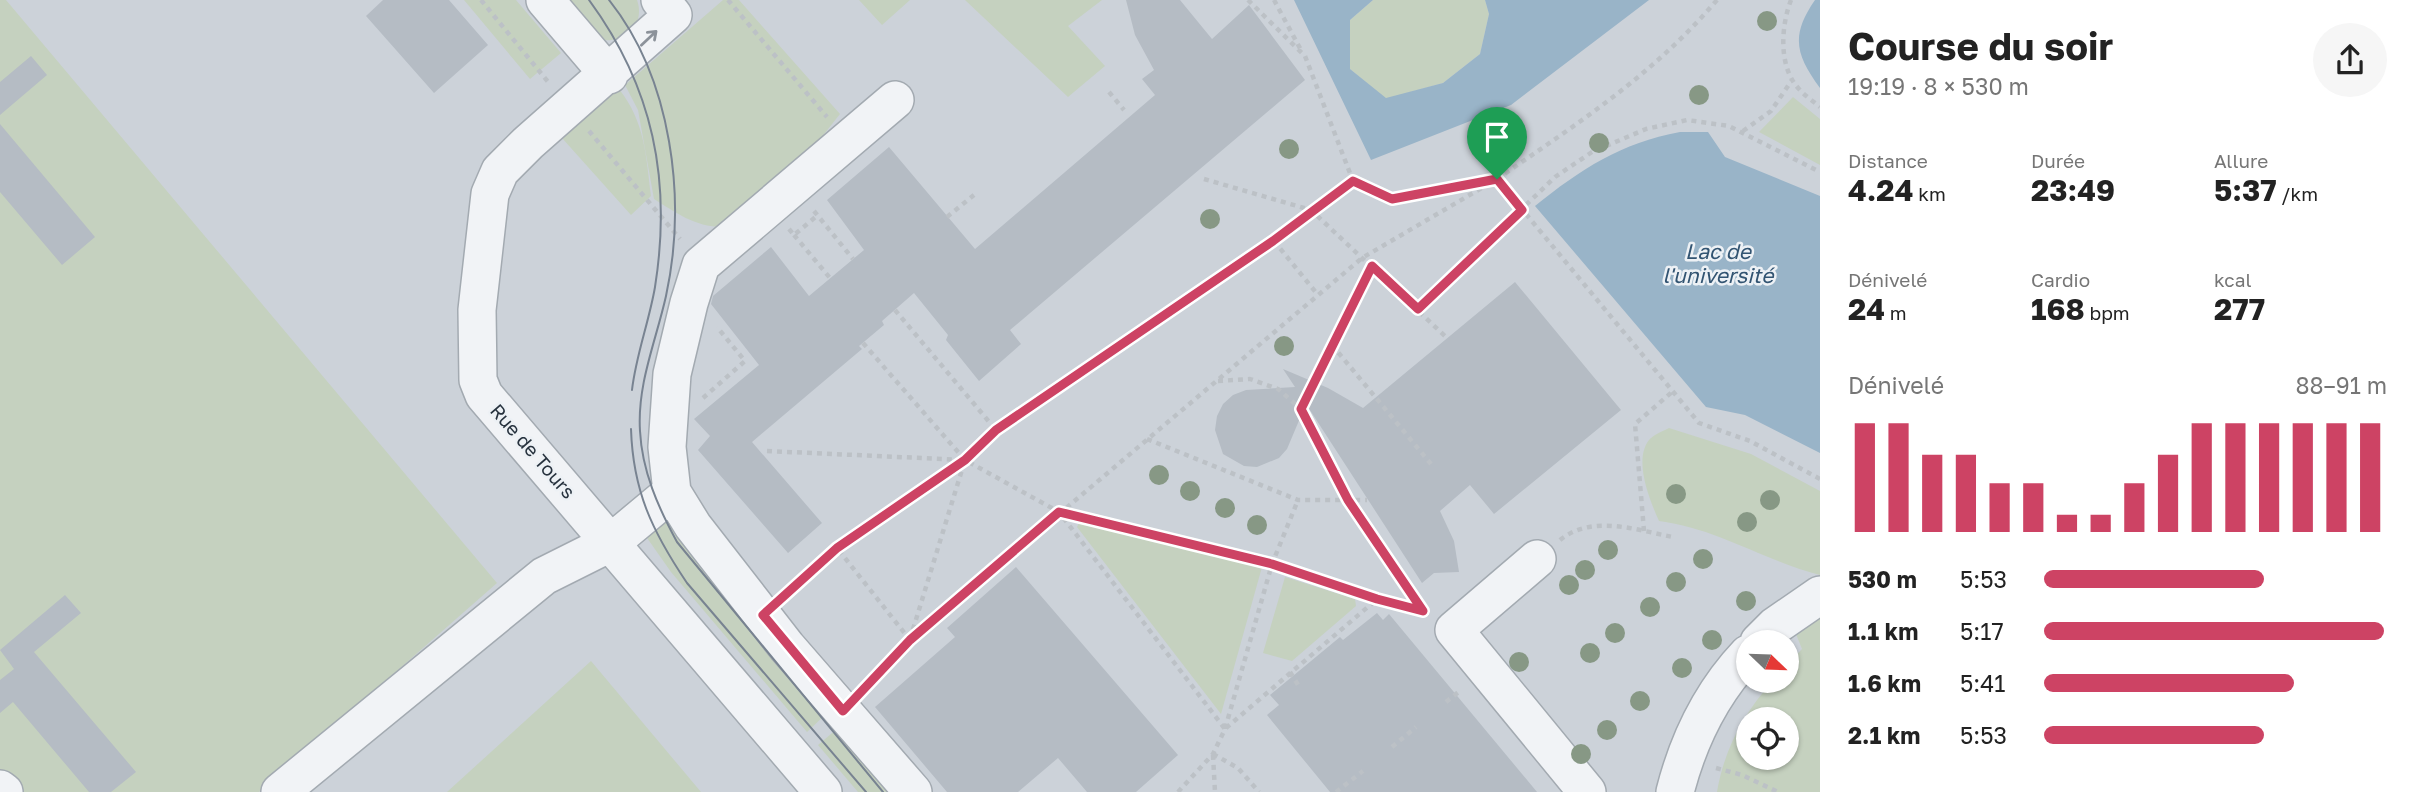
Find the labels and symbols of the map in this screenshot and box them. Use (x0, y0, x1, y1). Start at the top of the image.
one-way arrow (640, 30, 657, 47)
pin (1467, 107, 1527, 179)
water label: Lac de l'université (1663, 238, 1775, 288)
street label: Rue de Tours (486, 399, 581, 503)
north arrow (1736, 630, 1799, 693)

